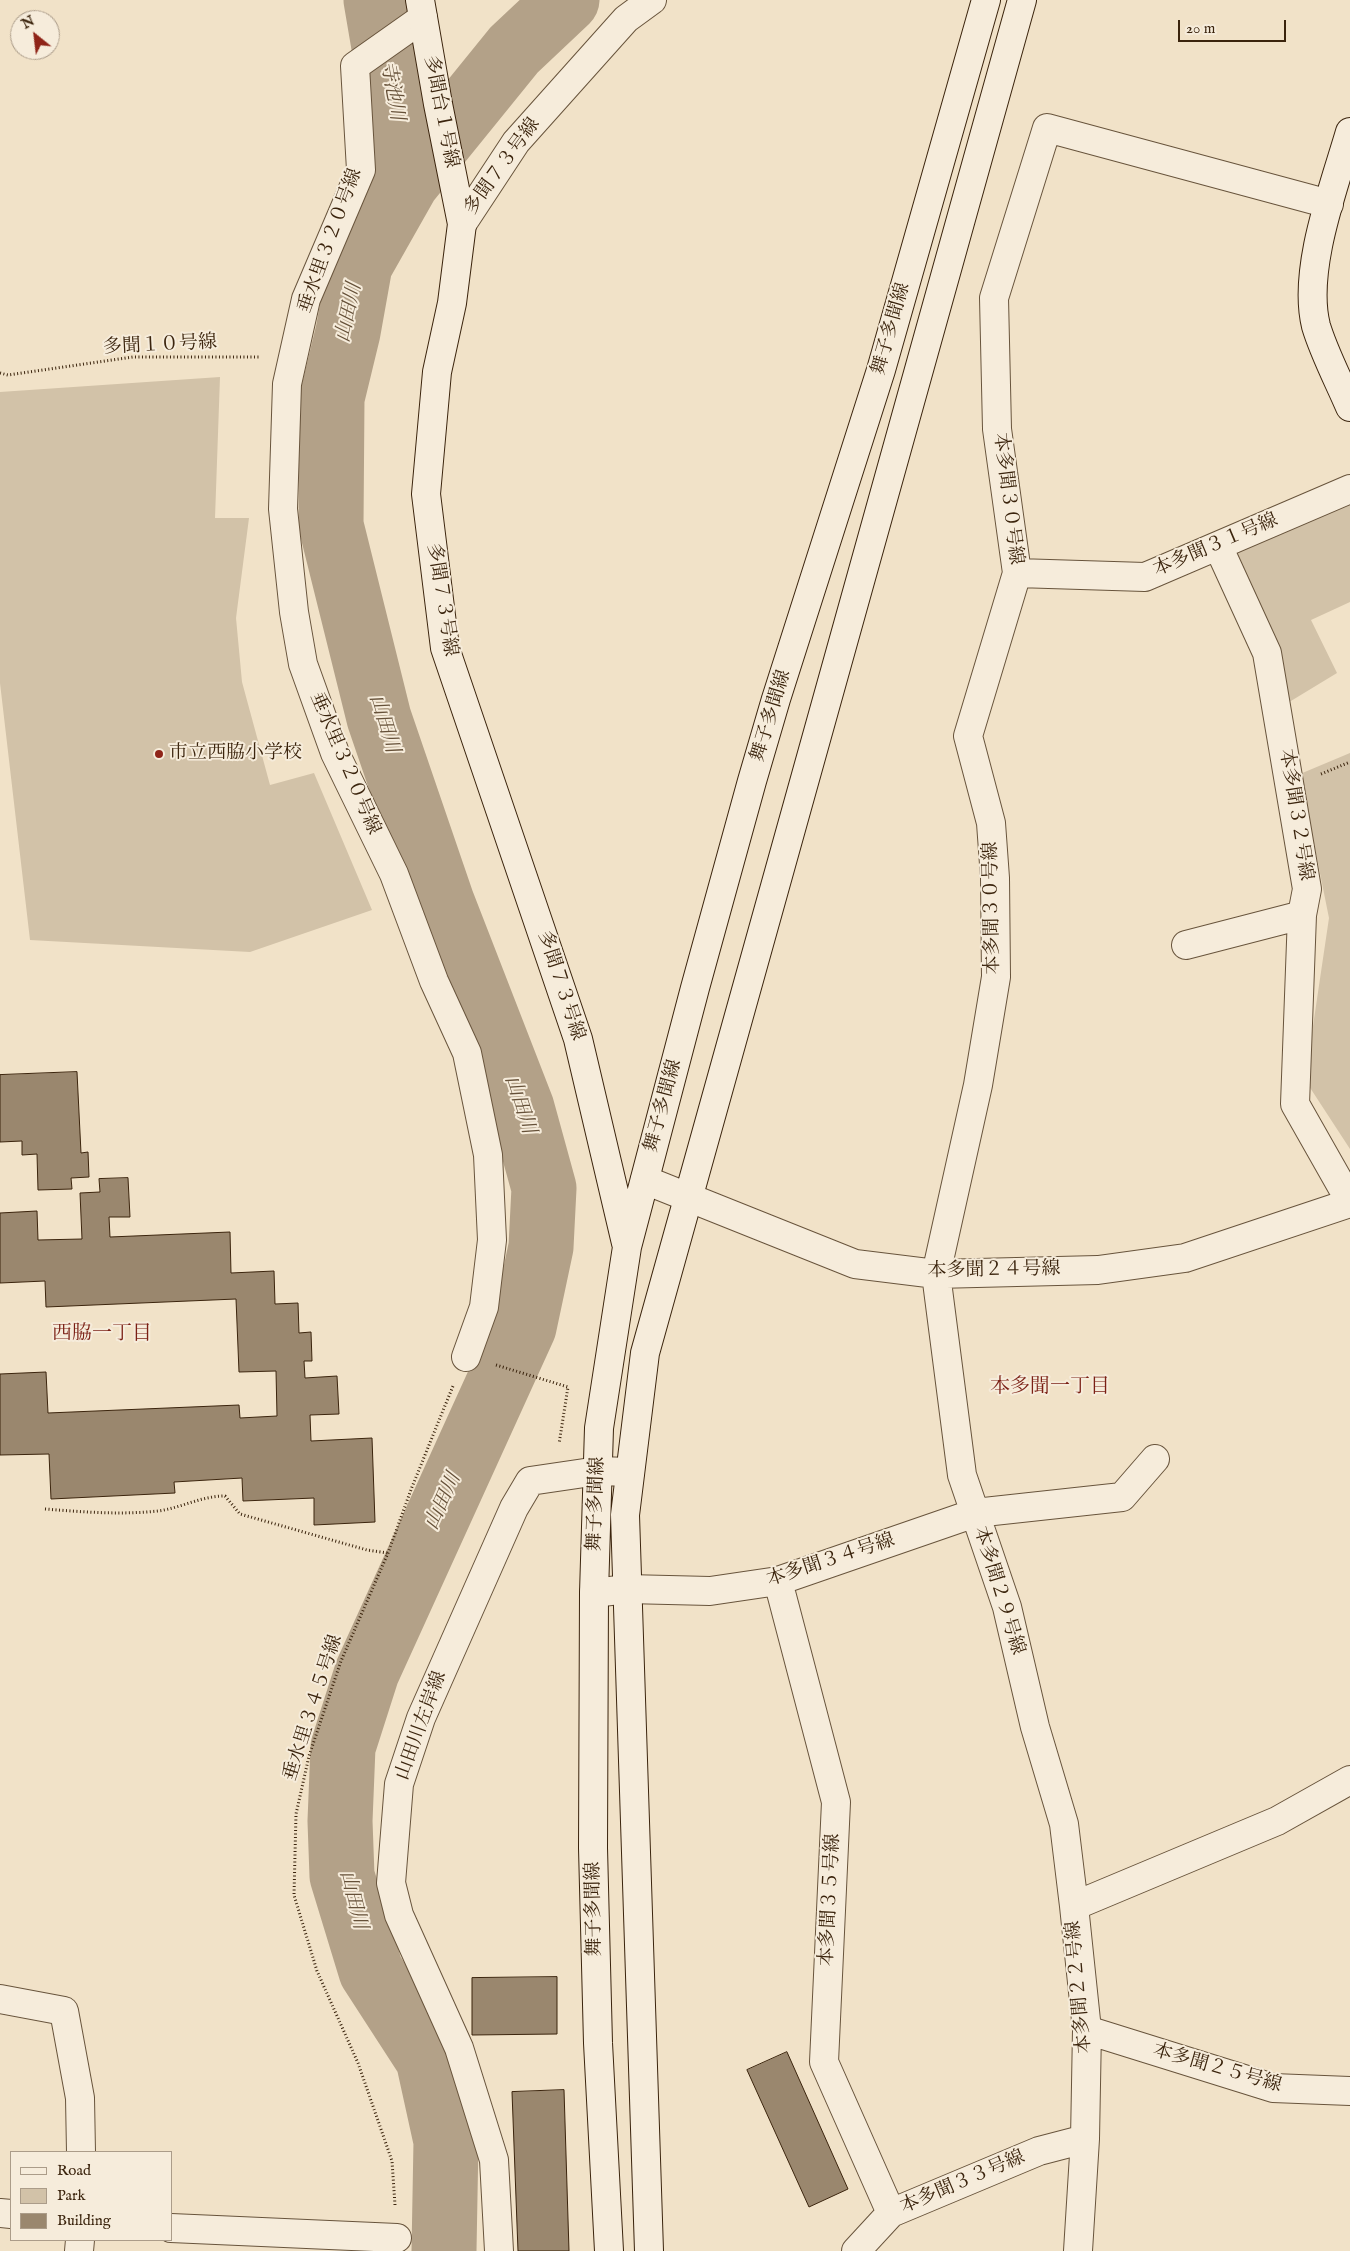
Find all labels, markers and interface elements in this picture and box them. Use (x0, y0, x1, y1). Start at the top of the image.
north arrow (10, 10, 60, 60)
scale bar (1180, 10, 1288, 42)
text: N (19, 12, 38, 34)
text: 20 m (1186, 19, 1215, 38)
street label: 多聞台１号線 (418, 54, 462, 170)
water label: 寺池川 (374, 59, 408, 123)
street label: 多聞７３号線 (460, 114, 546, 220)
street label: 垂水里３２０号線 (294, 166, 368, 316)
street label: 舞子多聞線 (868, 280, 916, 378)
water label: 山田川 (332, 281, 368, 345)
street label: 多聞１０号線 (102, 332, 218, 360)
street label: 本多聞３０号線 (988, 432, 1026, 566)
street label: 本多聞３１号線 (1150, 510, 1282, 582)
street label: 多聞７３号線 (421, 542, 461, 658)
street label: 舞子多聞線 (747, 667, 797, 765)
street label: 垂水里３２０号線 (304, 690, 384, 838)
water label: 山田川 (363, 692, 403, 756)
place label: 市立西脇小学校 (169, 743, 302, 765)
marker: 市立西脇小学校 (153, 748, 165, 760)
street label: 本多聞３２号線 (1273, 748, 1317, 882)
street label: 本多聞３０号線 (980, 841, 1006, 975)
street label: 多聞７３号線 (532, 928, 588, 1044)
street label: 舞子多聞線 (641, 1057, 687, 1155)
water label: 山田川 (498, 1073, 540, 1137)
street label: 本多聞２４号線 (927, 1258, 1061, 1284)
district label: 西脇一丁目 (52, 1323, 152, 1347)
district label: 本多聞一丁目 (990, 1376, 1110, 1400)
street label: 舞子多聞線 (584, 1456, 610, 1552)
water label: 山田川 (421, 1470, 467, 1534)
street label: 本多聞２９号線 (968, 1524, 1028, 1658)
street label: 本多聞３４号線 (764, 1530, 898, 1592)
street label: 垂水里３４５号線 (280, 1632, 348, 1784)
street label: 山田川左岸線 (392, 1669, 452, 1783)
street label: 本多聞３５号線 (816, 1833, 846, 1967)
street label: 舞子多聞線 (583, 1861, 607, 1957)
water label: 山田川 (333, 1868, 371, 1932)
street label: 本多聞２２号線 (1063, 1920, 1097, 2054)
street label: 本多聞２５号線 (1150, 2040, 1284, 2098)
street label: 本多聞３３号線 (897, 2147, 1029, 2219)
legend (10, 2151, 172, 2241)
text: Road (57, 2161, 91, 2180)
text: Park (57, 2186, 86, 2205)
text: Building (57, 2211, 111, 2230)

